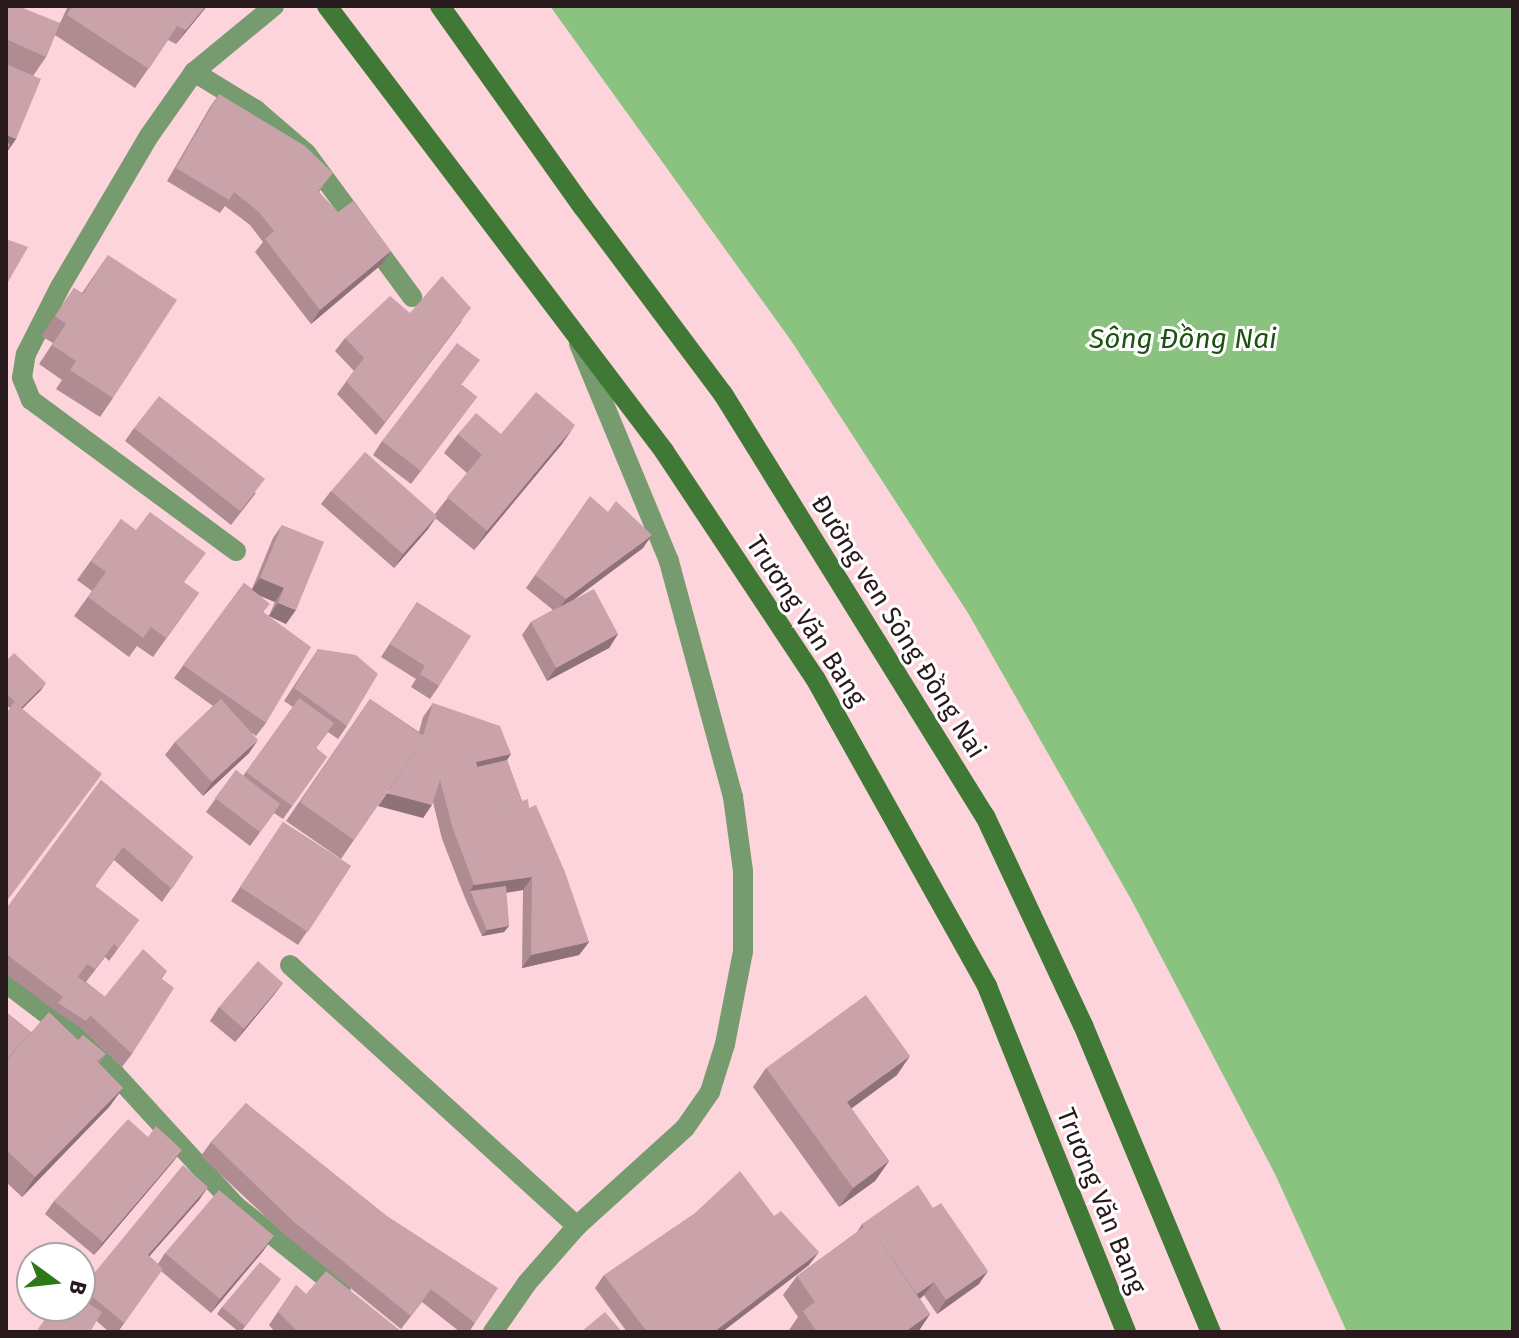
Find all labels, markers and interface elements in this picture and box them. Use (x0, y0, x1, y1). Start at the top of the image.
water label: Sông Đồng Nai (1089, 322, 1277, 356)
street label: Đường ven Sông Đồng Nai (804, 490, 992, 764)
street label: Trương Văn Bang (739, 530, 873, 712)
street label: Trương Văn Bang (1050, 1104, 1152, 1298)
north arrow (16, 1242, 96, 1322)
text: B (63, 1278, 93, 1298)

